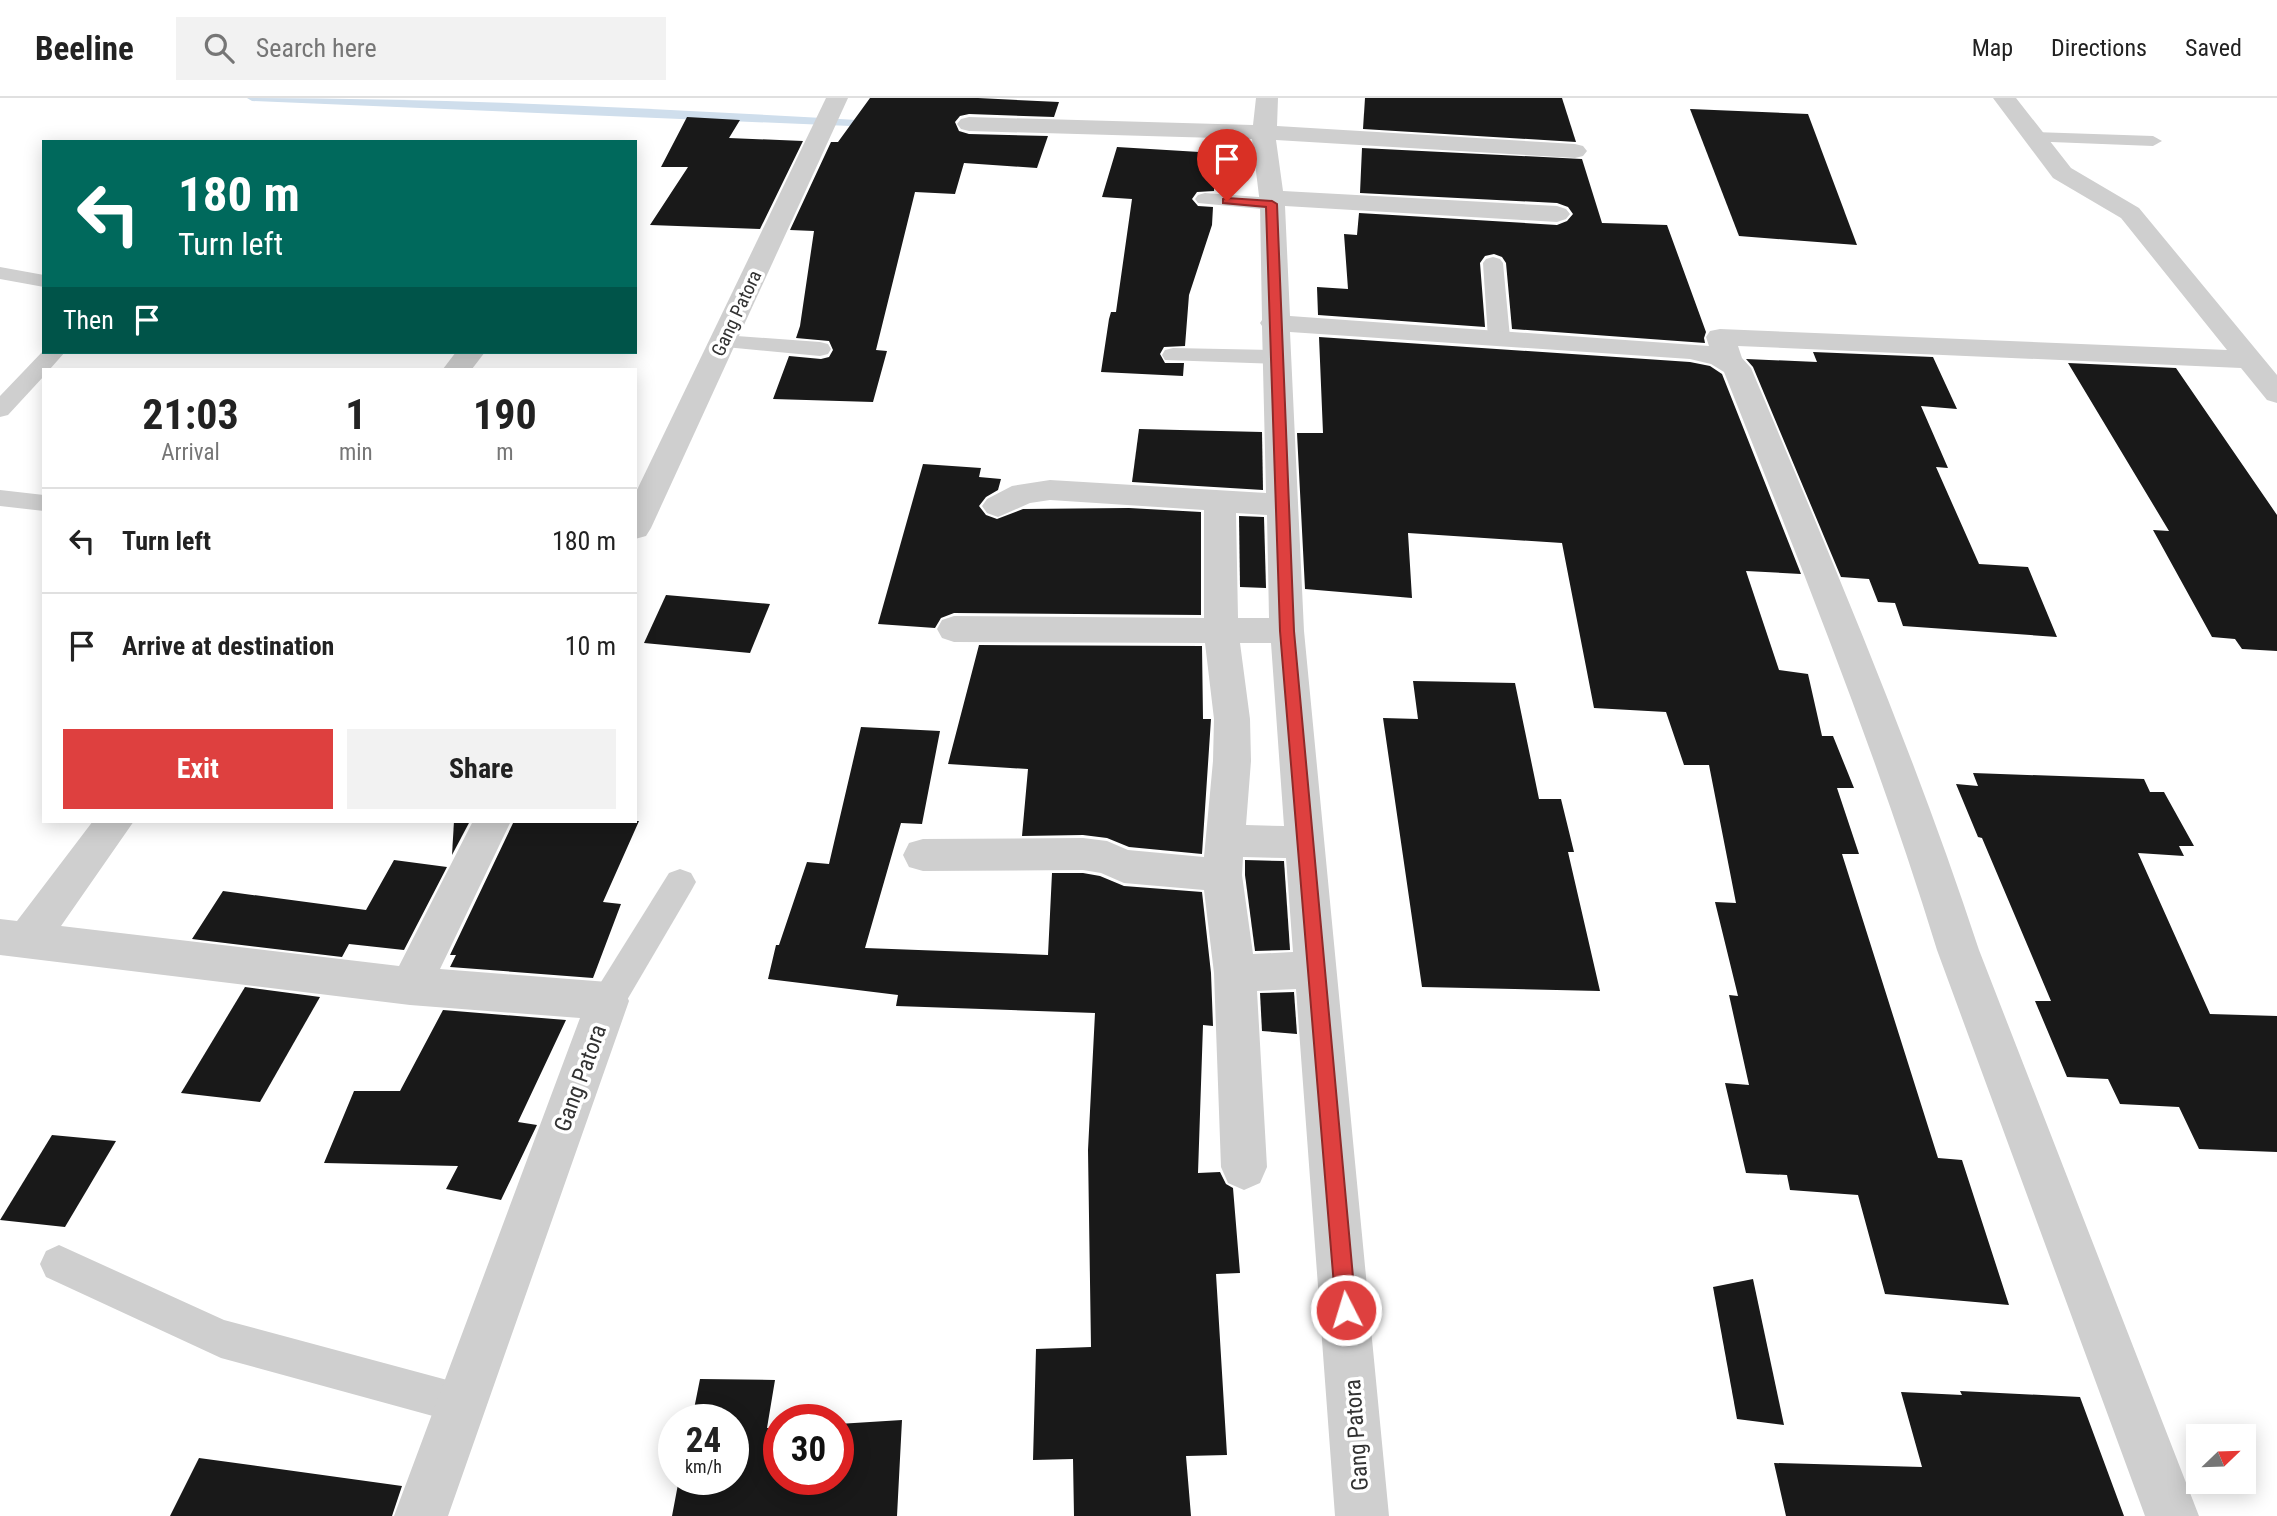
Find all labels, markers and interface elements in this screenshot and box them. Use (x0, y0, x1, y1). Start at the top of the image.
search box (176, 17, 666, 80)
text: Beeline (35, 29, 134, 68)
icon: search (200, 29, 238, 67)
text: Search here (256, 33, 377, 63)
text: Map (1972, 34, 2013, 62)
text: Directions (2051, 34, 2147, 62)
text: Saved (2185, 34, 2242, 62)
pin (1197, 129, 1257, 201)
icon: arrive (1208, 140, 1246, 178)
text: 180 m (178, 166, 300, 223)
icon: left (63, 168, 154, 259)
text: Turn left (178, 225, 283, 263)
street label: Gang Patora (707, 267, 766, 360)
icon: arrive (128, 301, 166, 339)
text: Then (63, 305, 114, 335)
text: 21:03 (142, 390, 239, 439)
text: 1 (345, 390, 366, 439)
text: 190 (473, 390, 537, 439)
text: Arrival (161, 439, 220, 466)
text: min (339, 439, 373, 466)
text: m (496, 439, 513, 466)
icon: left (63, 522, 101, 560)
text: Turn left (122, 526, 211, 556)
text: 180 m (552, 526, 616, 556)
icon: arrive (63, 627, 101, 665)
text: Arrive at destination (122, 631, 334, 661)
text: 10 m (565, 631, 616, 661)
button: Exit (63, 729, 333, 809)
button: Share (347, 729, 616, 809)
street label: Gang Patora (549, 1021, 612, 1135)
position arrow (1309, 1273, 1383, 1347)
street label: Gang Patora (1339, 1378, 1374, 1492)
speed limit sign: 30 (763, 1404, 854, 1495)
text: 24 (686, 1420, 721, 1461)
north arrow (2186, 1424, 2256, 1494)
map controls (2186, 1424, 2256, 1494)
text: km/h (685, 1456, 722, 1477)

